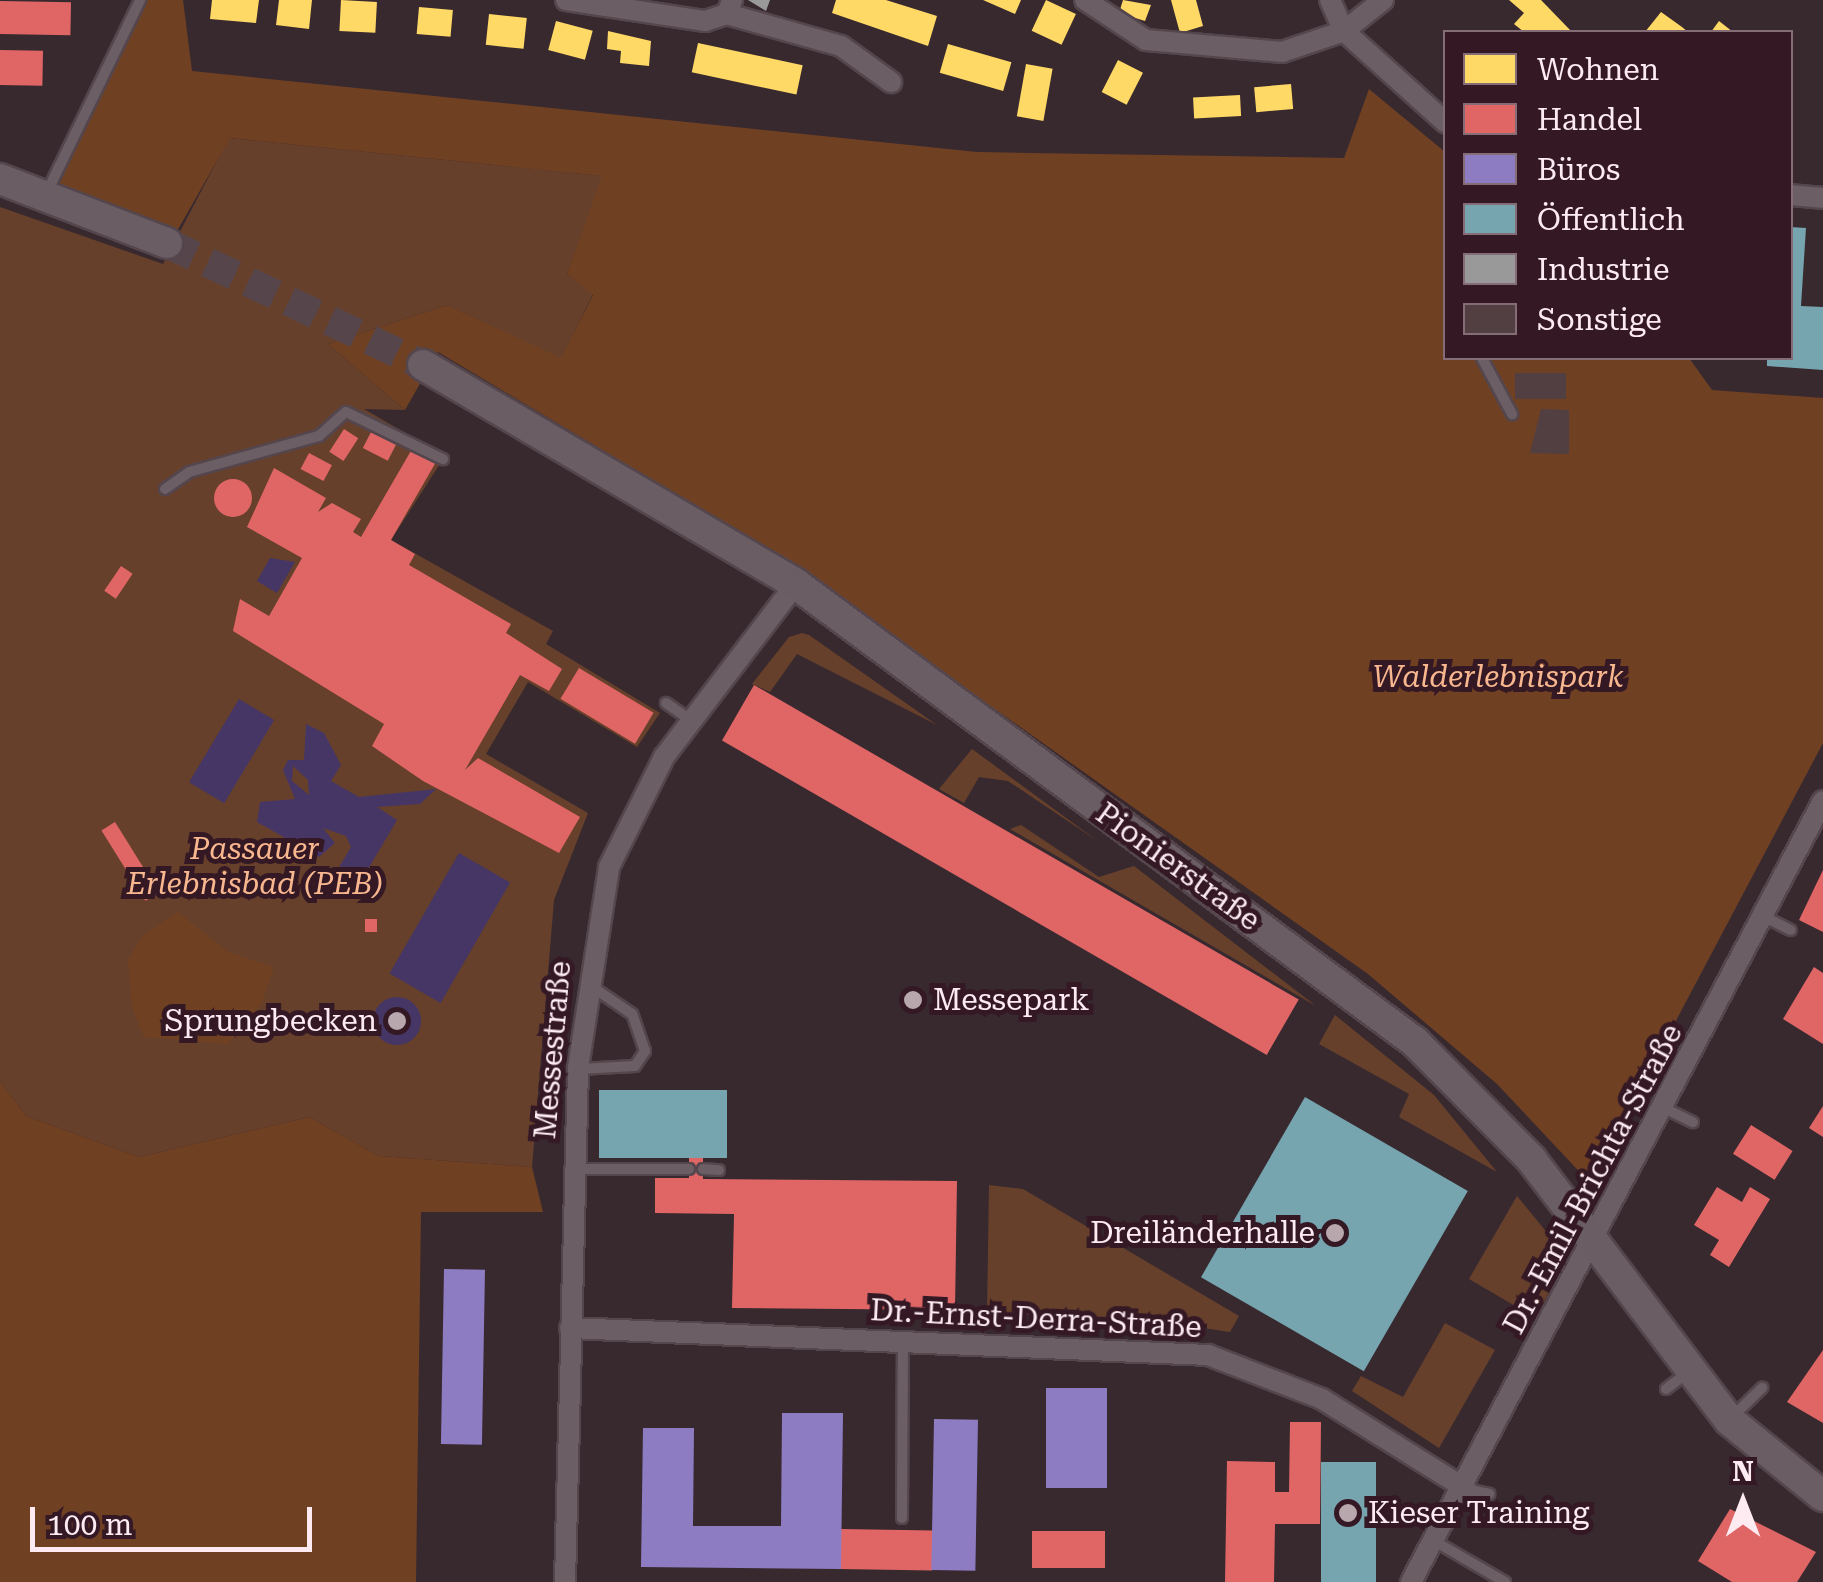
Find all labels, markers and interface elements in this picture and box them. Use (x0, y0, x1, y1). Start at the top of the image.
legend (1443, 30, 1793, 360)
text: Wohnen (1537, 52, 1659, 87)
text: Handel (1537, 102, 1642, 137)
text: Büros (1537, 152, 1620, 187)
text: Öffentlich (1537, 202, 1685, 237)
text: Industrie (1537, 252, 1669, 287)
text: Sonstige (1537, 302, 1662, 337)
park label: Walderlebnispark (1373, 659, 1623, 695)
street label: Pionierstraße (1089, 795, 1267, 939)
park label: Passauer Erlebnisbad (PEB) (127, 831, 383, 902)
street label: Messestraße (527, 960, 579, 1140)
place label: Messepark (933, 982, 1089, 1018)
marker: Messepark (902, 989, 924, 1011)
place label: Sprungbecken (165, 1003, 377, 1039)
marker: Sprungbecken (386, 1010, 408, 1032)
street label: Dr.-Emil-Brichta-Straße (1496, 1018, 1690, 1340)
place label: Dreiländerhalle (1090, 1215, 1315, 1251)
marker: Dreiländerhalle (1324, 1222, 1346, 1244)
street label: Dr.-Ernst-Derra-Straße (869, 1292, 1203, 1346)
north arrow (1693, 1452, 1793, 1552)
text: N (1732, 1455, 1754, 1488)
scale bar (35, 1487, 318, 1549)
place label: Kieser Training (1368, 1495, 1589, 1531)
marker: Kieser Training (1337, 1502, 1359, 1524)
text: 100 m (47, 1507, 132, 1542)

